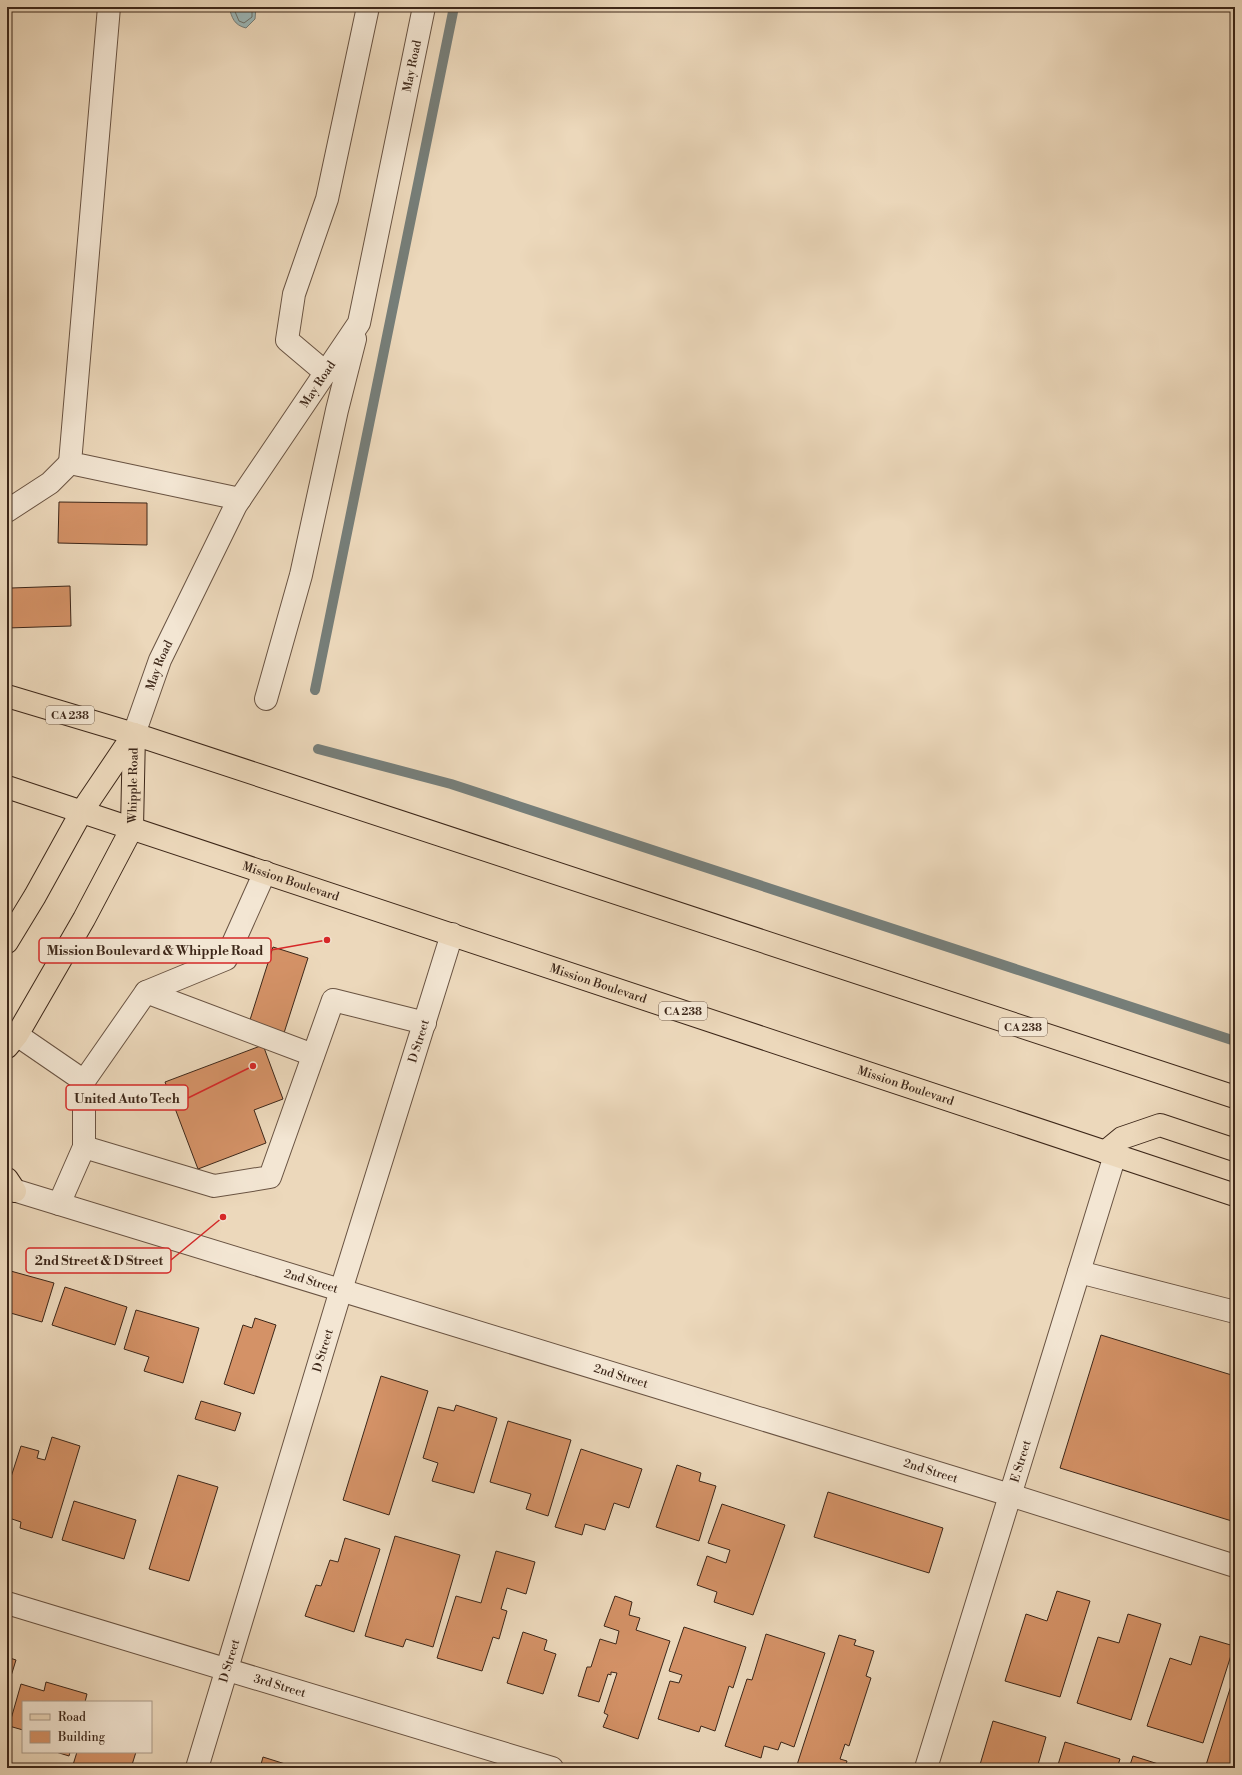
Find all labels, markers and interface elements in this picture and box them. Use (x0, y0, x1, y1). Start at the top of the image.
street label: May Road (400, 39, 425, 94)
street label: May Road (297, 358, 339, 410)
street label: May Road (143, 638, 176, 693)
road number: CA 238 (46, 706, 94, 724)
street label: Whipple Road (125, 747, 142, 825)
street label: Mission Boulevard (240, 859, 341, 905)
callout: Mission Boulevard & Whipple Road (39, 938, 271, 963)
text: Mission Boulevard & Whipple Road (47, 943, 263, 959)
street label: Mission Boulevard (548, 961, 649, 1007)
road number: CA 238 (659, 1002, 707, 1020)
street label: D Street (405, 1017, 433, 1065)
road number: CA 238 (999, 1018, 1047, 1036)
street label: Mission Boulevard (855, 1063, 956, 1109)
callout: United Auto Tech (66, 1085, 188, 1110)
text: United Auto Tech (74, 1091, 180, 1107)
callout: 2nd Street & D Street (26, 1248, 171, 1273)
text: 2nd Street & D Street (35, 1253, 164, 1269)
street label: 2nd Street (282, 1266, 341, 1297)
street label: D Street (310, 1327, 337, 1374)
street label: 2nd Street (592, 1361, 650, 1392)
street label: E Street (1007, 1438, 1035, 1484)
street label: 2nd Street (902, 1456, 960, 1487)
street label: D Street (216, 1637, 244, 1684)
street label: 3rd Street (252, 1671, 308, 1701)
legend (22, 1701, 152, 1753)
text: Road (58, 1710, 86, 1725)
text: Building (57, 1730, 106, 1745)

